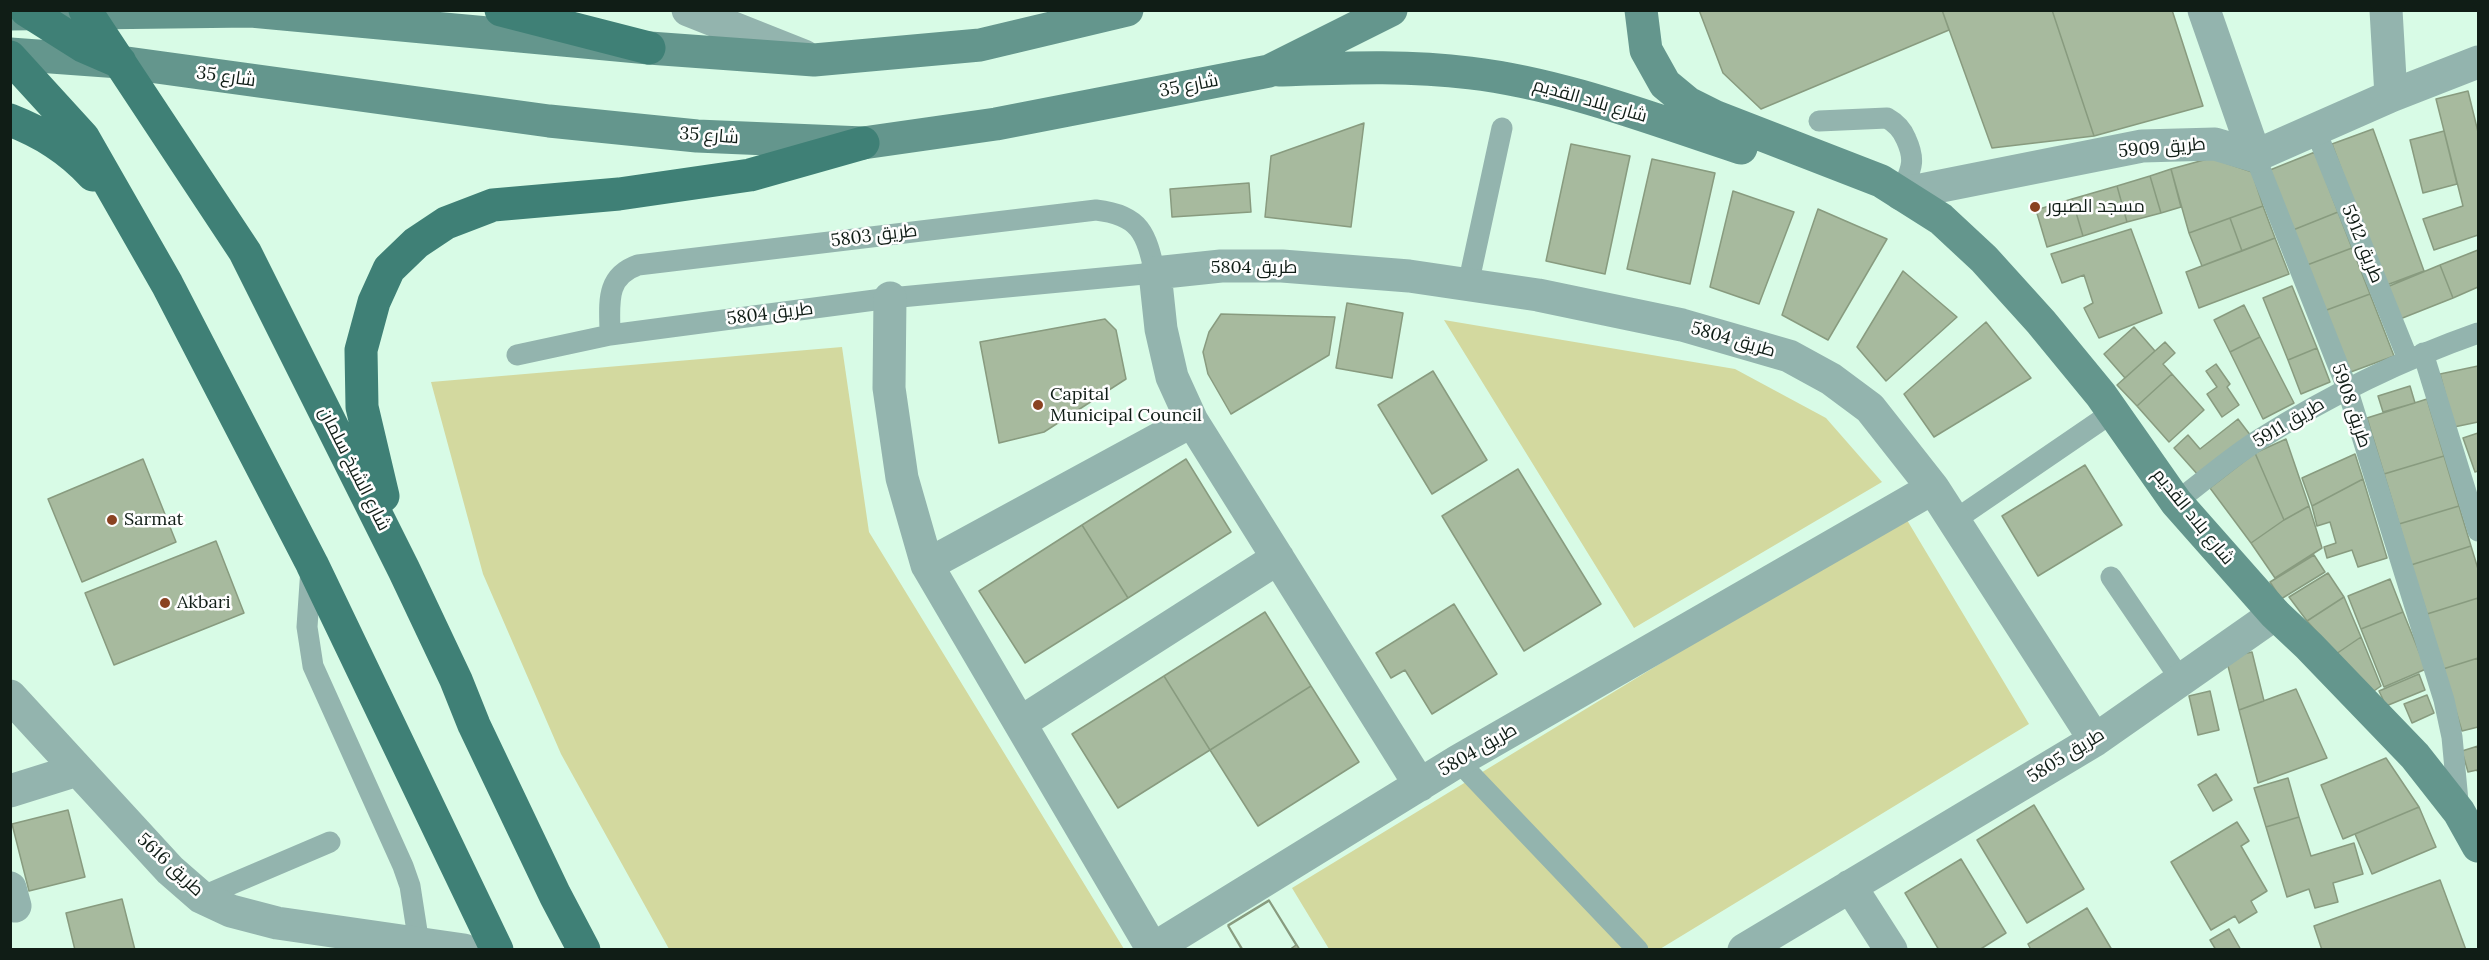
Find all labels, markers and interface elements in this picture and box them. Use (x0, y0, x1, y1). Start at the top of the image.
street label: شارع 35 (195, 62, 257, 92)
street label: شارع 35 (1158, 70, 1220, 102)
street label: شارع بلاد القديم (1531, 74, 1649, 128)
street label: شارع 35 (679, 123, 739, 149)
street label: طريق 5909 (2117, 133, 2207, 163)
place label: مسجد الصبور (2047, 196, 2145, 218)
marker: مسجد الصبور (2028, 200, 2042, 214)
street label: طريق 5912 (2337, 202, 2387, 286)
street label: طريق 5803 (830, 220, 918, 252)
street label: طريق 5804 (1211, 257, 1297, 279)
street label: طريق 5804 (726, 298, 814, 330)
street label: طريق 5804 (1688, 318, 1778, 362)
street label: طريق 5908 (2327, 361, 2375, 451)
place label: Capital Municipal Council (1050, 384, 1202, 426)
street label: طريق 5911 (2250, 393, 2328, 453)
marker: Capital Municipal Council (1031, 398, 1045, 412)
street label: شارع الشيخ سلمان (313, 403, 395, 535)
street label: شارع بلاد القديم (2148, 465, 2238, 569)
place label: Sarmat (124, 509, 184, 531)
marker: Sarmat (105, 513, 119, 527)
place label: Akbari (177, 592, 231, 614)
marker: Akbari (158, 596, 172, 610)
street label: طريق 5804 (1435, 719, 1521, 781)
street label: طريق 5805 (2023, 724, 2109, 788)
street label: طريق 5616 (132, 829, 208, 901)

